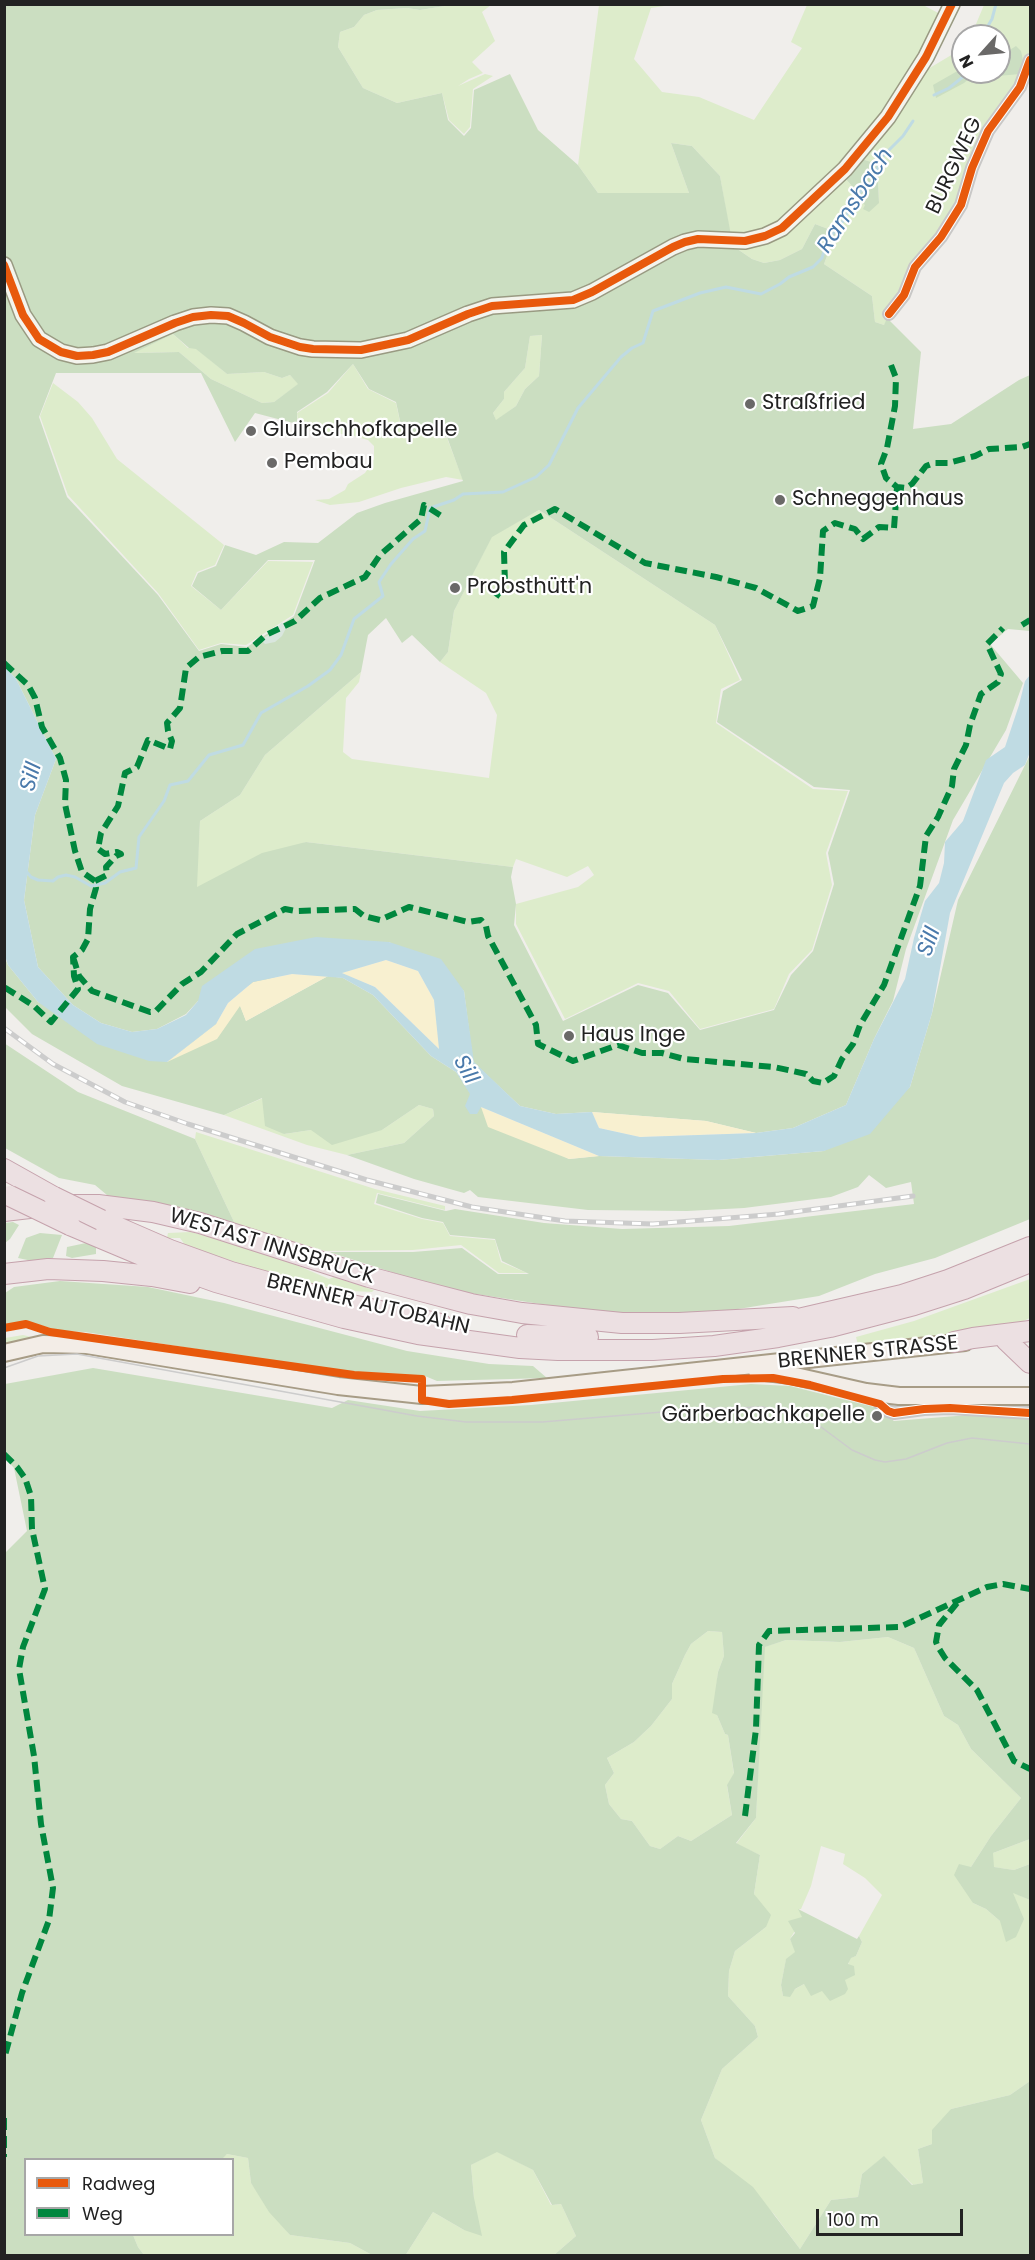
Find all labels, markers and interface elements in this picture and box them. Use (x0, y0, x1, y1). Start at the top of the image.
north arrow (951, 24, 1011, 84)
text: N (953, 51, 979, 72)
street label: BURGWEG (922, 114, 988, 218)
water label: Ramsbach (812, 144, 900, 258)
place label: Straßfried (762, 391, 865, 417)
marker: Straßfried (743, 397, 757, 411)
place label: Gluirschhofkapelle (263, 418, 457, 444)
marker: Gluirschhofkapelle (244, 424, 258, 438)
place label: Pembau (284, 450, 373, 476)
marker: Pembau (265, 456, 279, 470)
place label: Schneggenhaus (792, 487, 964, 513)
marker: Schneggenhaus (773, 493, 787, 507)
place label: Probsthütt'n (467, 575, 592, 601)
marker: Probsthütt'n (448, 581, 462, 595)
water label: Sill (15, 760, 49, 794)
water label: Sill (913, 924, 947, 960)
place label: Haus Inge (581, 1023, 686, 1049)
marker: Haus Inge (562, 1029, 576, 1043)
water label: Sill (446, 1051, 484, 1089)
street label: WESTAST INNSBRUCK (166, 1204, 378, 1290)
street label: BRENNER AUTOBAHN (264, 1269, 472, 1341)
street label: BRENNER STRASSE (777, 1331, 959, 1375)
place label: Gärberbachkapelle (661, 1403, 865, 1429)
marker: Gärberbachkapelle (870, 1409, 884, 1423)
legend (24, 2158, 234, 2236)
text: Radweg (82, 2171, 155, 2196)
scale bar (819, 2197, 966, 2235)
text: Weg (82, 2201, 123, 2226)
text: 100 m (827, 2207, 879, 2232)

